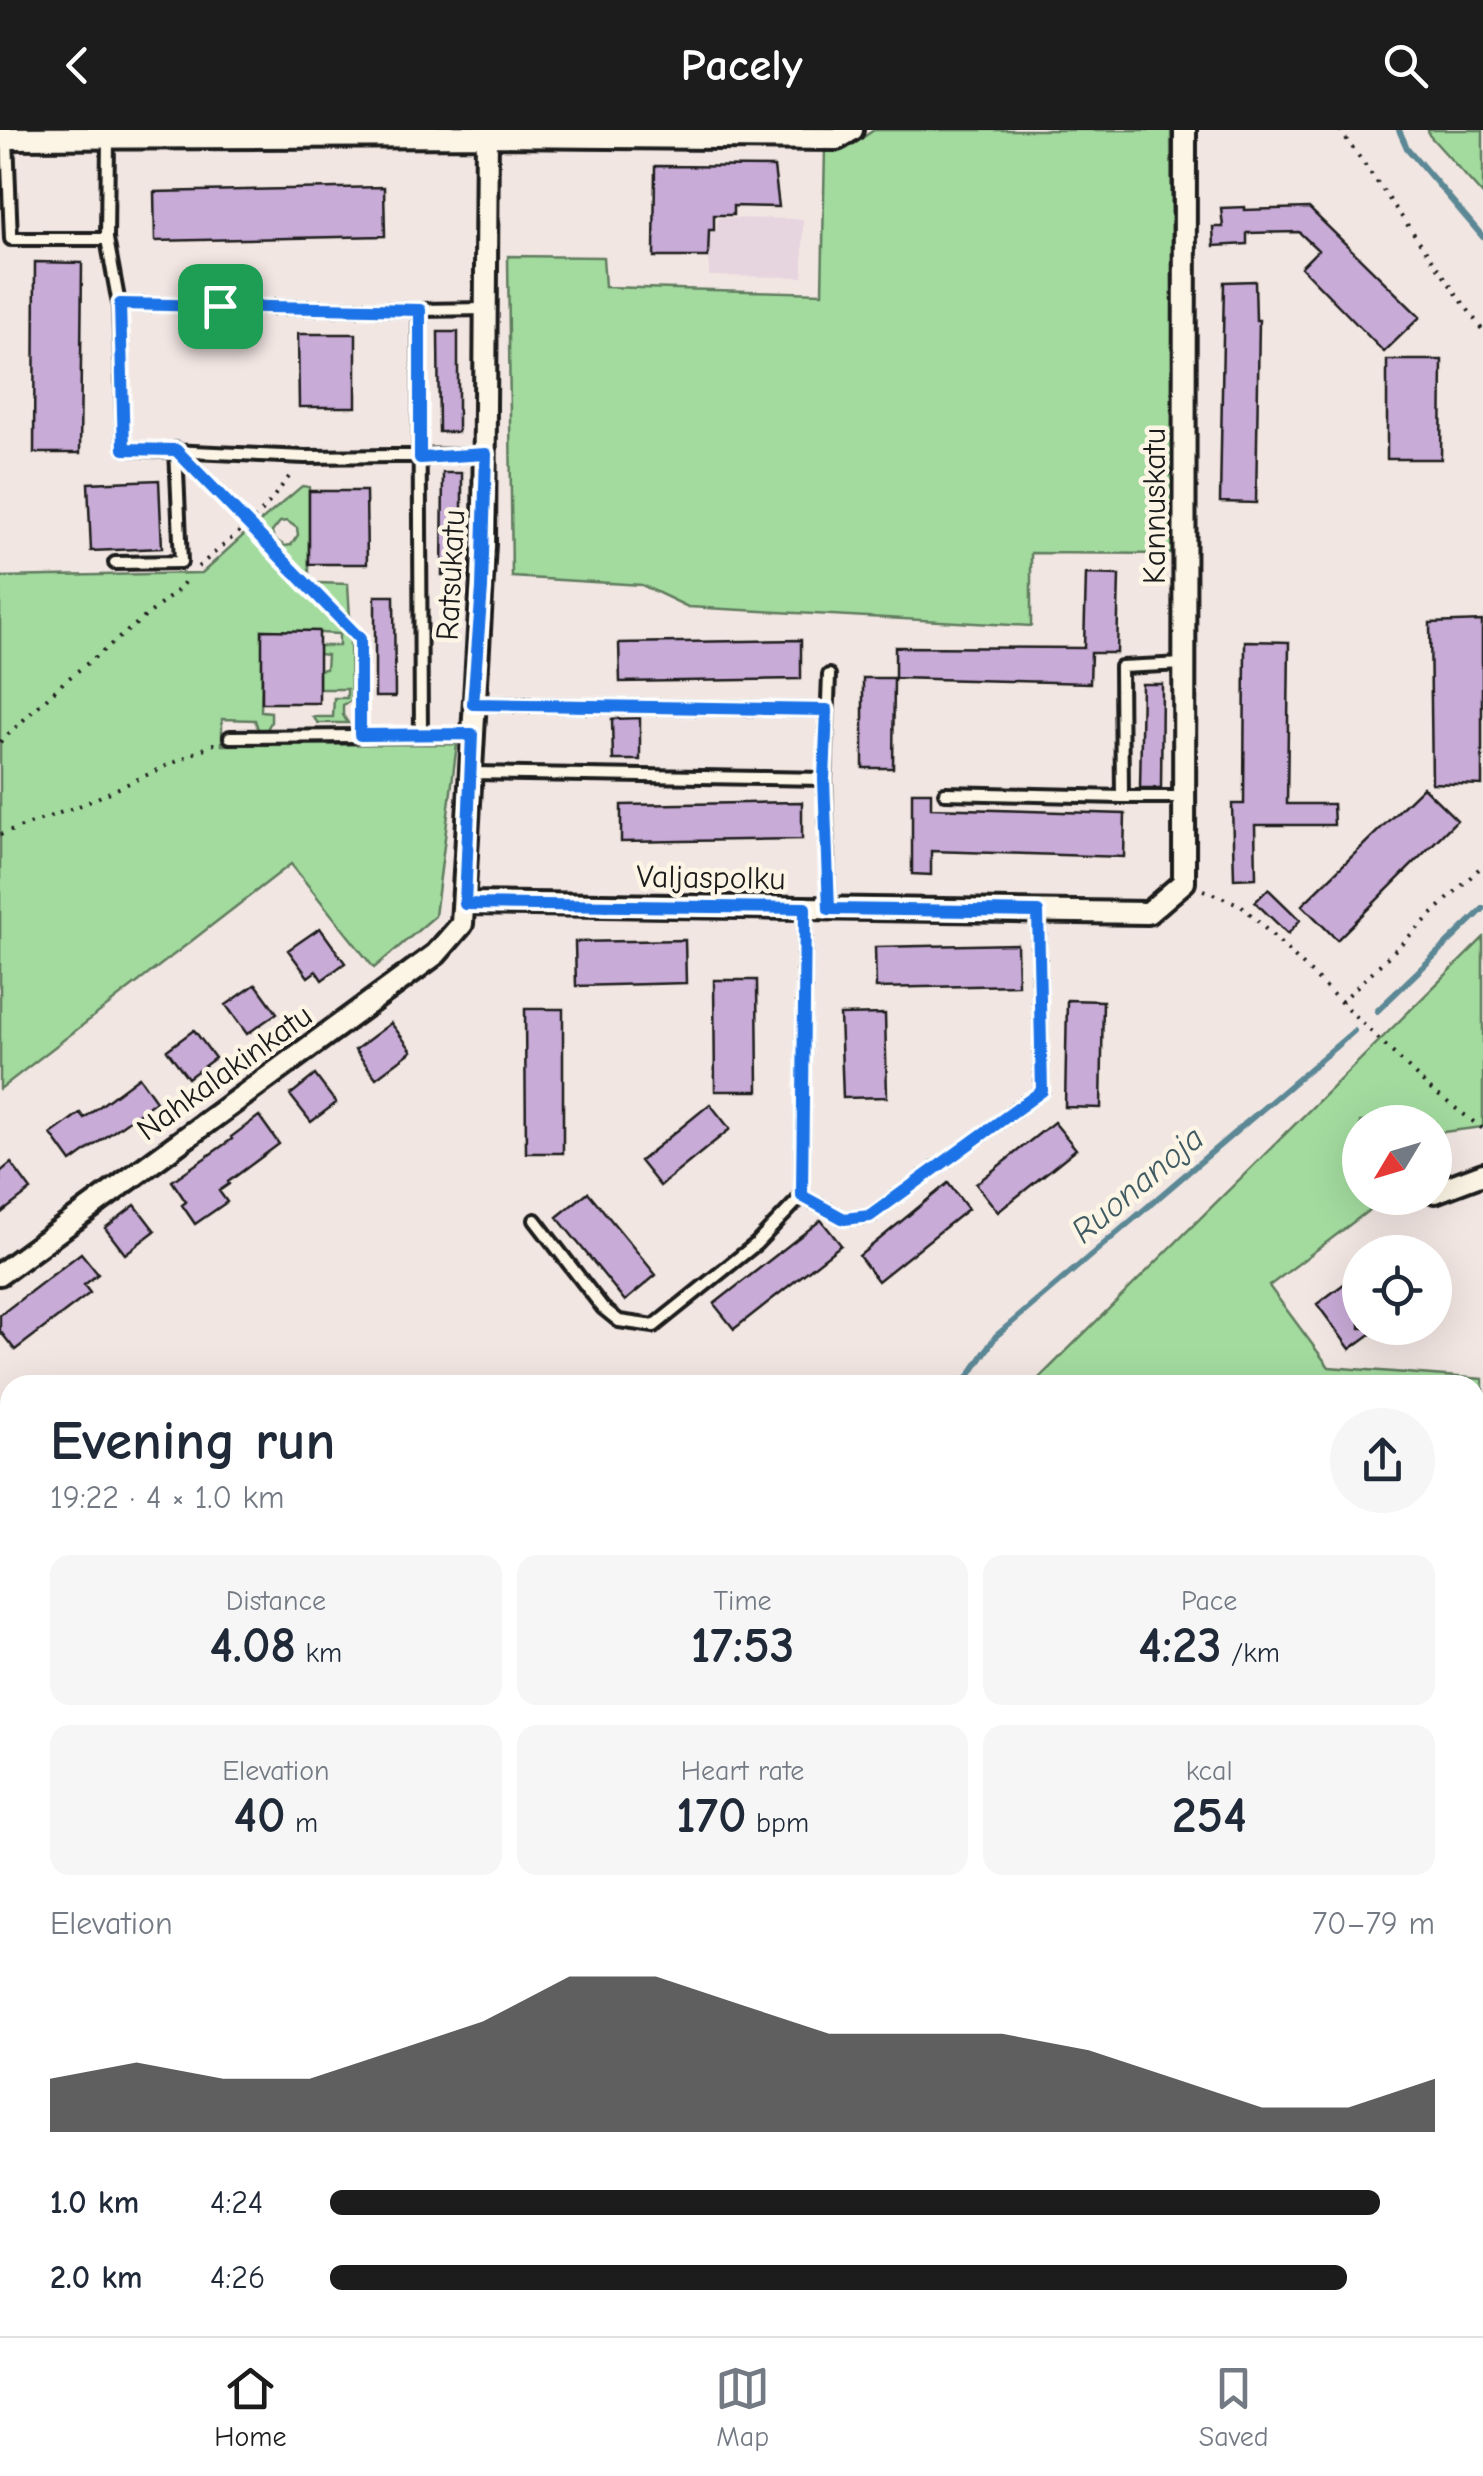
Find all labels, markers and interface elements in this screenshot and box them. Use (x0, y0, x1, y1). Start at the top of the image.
icon: back (50, 38, 105, 93)
icon: search (1378, 38, 1433, 93)
text: Pacely (680, 39, 803, 91)
pin (178, 264, 263, 349)
icon: arrive (193, 279, 248, 334)
street label: Kannuskatu (1136, 428, 1173, 584)
street label: Ratsukatu (429, 509, 472, 641)
street label: Valjaspolku (636, 858, 786, 897)
street label: Nahkalakinkatu (130, 997, 319, 1148)
north arrow (1342, 1105, 1452, 1215)
map controls (1342, 1105, 1452, 1345)
water label: Ruonanoja (1063, 1117, 1212, 1252)
button: locate (1342, 1235, 1452, 1345)
button: share (1330, 1408, 1435, 1513)
text: Evening run (50, 1409, 335, 1473)
text: 19:22 · 4 × 1.0 km (50, 1479, 285, 1516)
text: Distance (226, 1585, 326, 1617)
text: Time (713, 1585, 772, 1617)
text: Pace (1181, 1585, 1237, 1617)
text: 4.08 (209, 1617, 296, 1675)
text: 17:53 (691, 1617, 794, 1675)
text: 4:23 (1138, 1617, 1222, 1675)
text: km (296, 1637, 342, 1669)
text: /km (1222, 1637, 1280, 1669)
text: Elevation (222, 1755, 329, 1787)
text: Heart rate (681, 1755, 804, 1787)
text: kcal (1186, 1755, 1233, 1787)
text: 40 (234, 1787, 286, 1845)
text: 170 (676, 1787, 747, 1845)
text: 254 (1172, 1787, 1247, 1845)
text: m (286, 1807, 318, 1839)
text: bpm (747, 1807, 809, 1839)
text: Elevation (50, 1905, 173, 1942)
text: 70–79 m (1312, 1905, 1435, 1942)
text: 1.0 km (50, 2184, 139, 2221)
text: 4:24 (210, 2184, 263, 2221)
text: 2.0 km (50, 2259, 142, 2296)
text: 4:26 (210, 2259, 265, 2296)
tab: Home (214, 2361, 287, 2453)
tab: Map (715, 2361, 770, 2453)
tab: Saved (1199, 2361, 1269, 2453)

